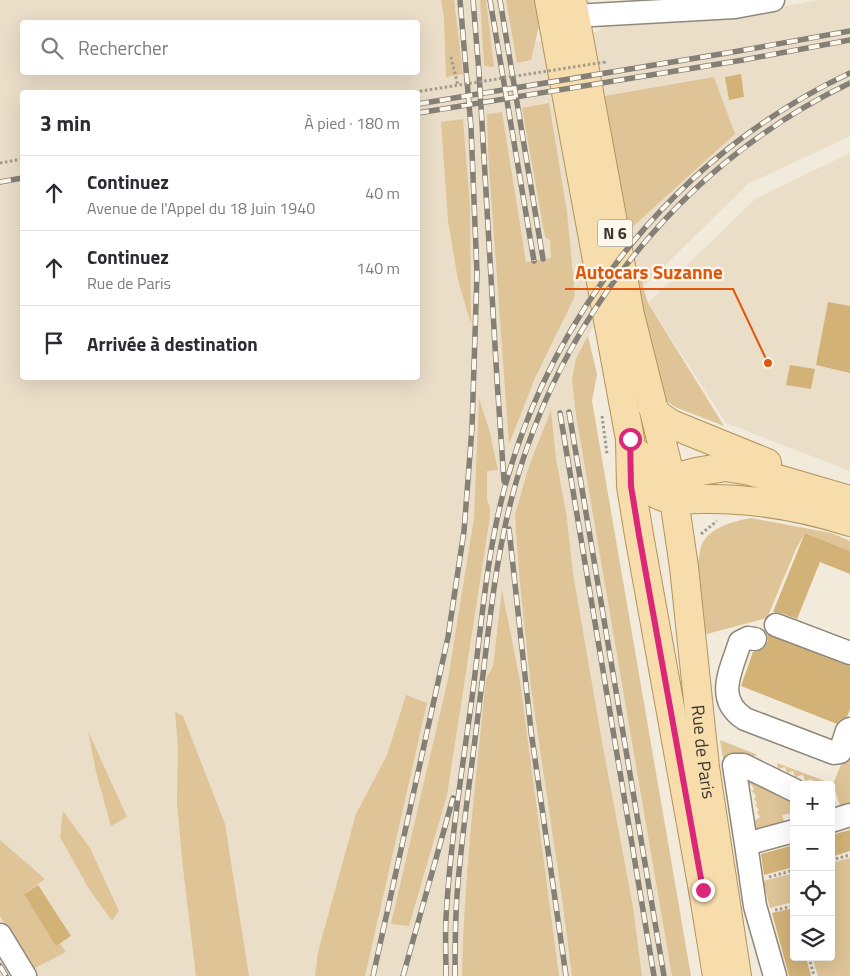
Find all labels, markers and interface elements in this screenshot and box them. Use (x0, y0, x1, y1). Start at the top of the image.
search box (20, 20, 420, 75)
text: Rechercher (78, 33, 168, 62)
icon: search (38, 34, 66, 62)
text: 3 min (40, 107, 91, 139)
text: À pied · 180 m (304, 111, 400, 135)
text: Continuez (87, 167, 169, 196)
icon: ahead (40, 179, 68, 207)
text: 40 m (365, 181, 400, 205)
text: Avenue de l'Appel du 18 Juin 1940 (87, 196, 315, 220)
road number: N 6 (598, 220, 632, 247)
text: Continuez (87, 242, 169, 271)
icon: ahead (40, 254, 68, 282)
callout: Autocars Suzanne (565, 255, 733, 289)
text: 140 m (356, 256, 400, 280)
text: Autocars Suzanne (575, 257, 723, 286)
text: Rue de Paris (87, 271, 171, 295)
icon: arrive (40, 329, 68, 357)
text: Arrivée à destination (87, 329, 258, 358)
route start (619, 428, 642, 451)
street label: Rue de Paris (685, 703, 723, 801)
map controls (790, 781, 835, 961)
button: + (790, 781, 835, 826)
button: − (790, 826, 835, 871)
button: locate (790, 871, 835, 916)
route end (692, 879, 715, 902)
button: layers (790, 916, 835, 961)

